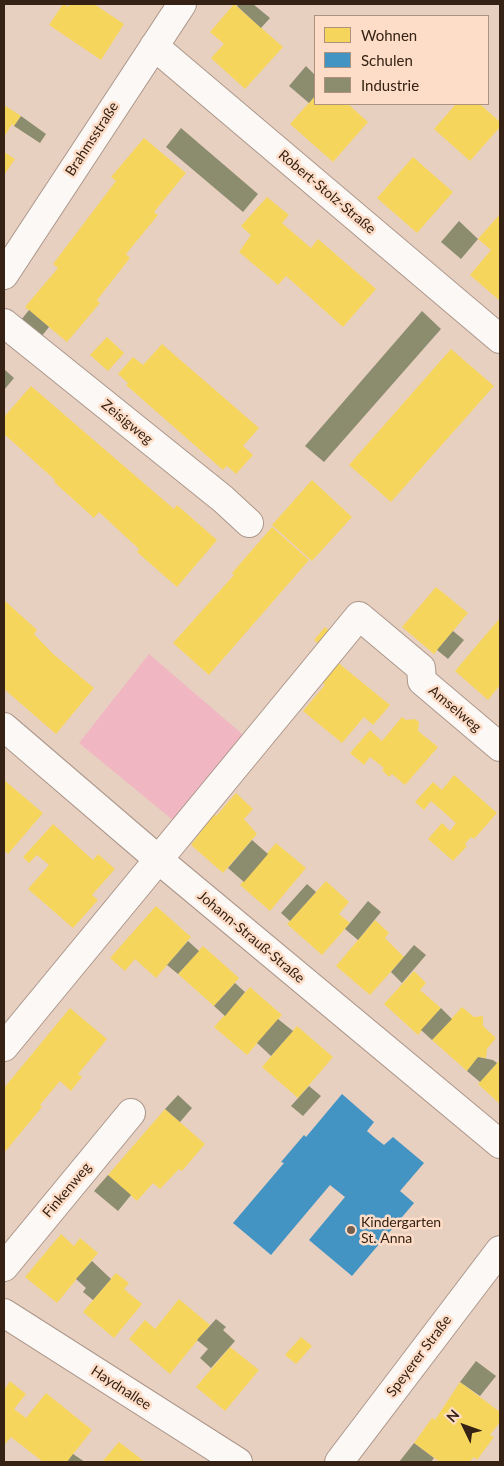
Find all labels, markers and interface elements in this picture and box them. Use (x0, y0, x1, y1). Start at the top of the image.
legend (314, 15, 489, 105)
text: Wohnen (361, 26, 417, 44)
text: Schulen (361, 51, 413, 69)
text: Industrie (361, 76, 419, 94)
street label: Brahmsstraße (62, 99, 122, 179)
street label: Robert-Stolz-Straße (275, 147, 379, 237)
street label: Zeisigweg (98, 396, 156, 448)
street label: Amselweg (425, 682, 485, 736)
street label: Johann-Strauß-Straße (194, 887, 308, 987)
street label: Finkenweg (39, 1159, 95, 1221)
place label: Kindergarten St. Anna (361, 1214, 441, 1246)
marker: Kindergarten St. Anna (345, 1224, 357, 1236)
street label: Speyerer Straße (383, 1312, 455, 1400)
street label: Haydnallee (88, 1362, 154, 1414)
north arrow (439, 1401, 489, 1451)
text: N (443, 1406, 462, 1425)

